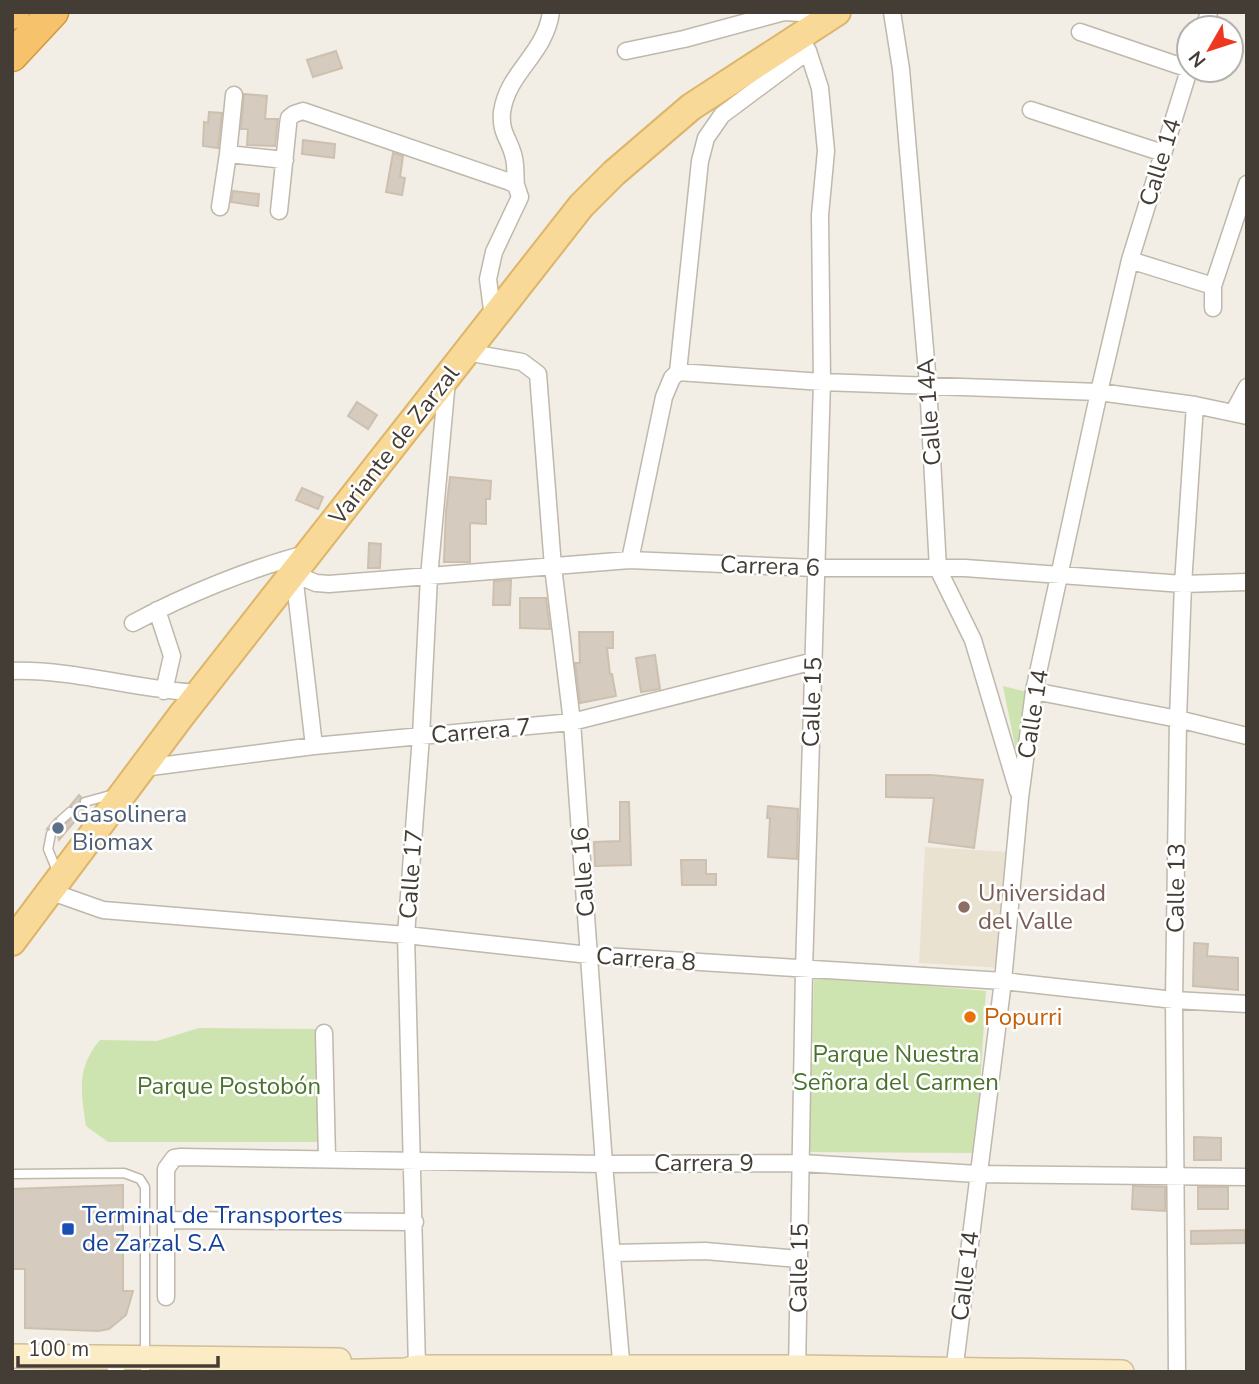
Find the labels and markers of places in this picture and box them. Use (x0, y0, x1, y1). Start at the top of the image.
place label: Gasolinera Biomax (72, 798, 187, 858)
marker: Gasolinera Biomax (50, 820, 66, 836)
place label: Universidad del Valle (978, 877, 1106, 937)
marker: Universidad del Valle (956, 899, 972, 915)
place label: Popurri (984, 1001, 1062, 1033)
marker: Popurri (962, 1009, 978, 1025)
place label: Terminal de Transportes de Zarzal S.A (82, 1199, 343, 1259)
marker: Terminal de Transportes de Zarzal S.A (60, 1221, 76, 1237)

